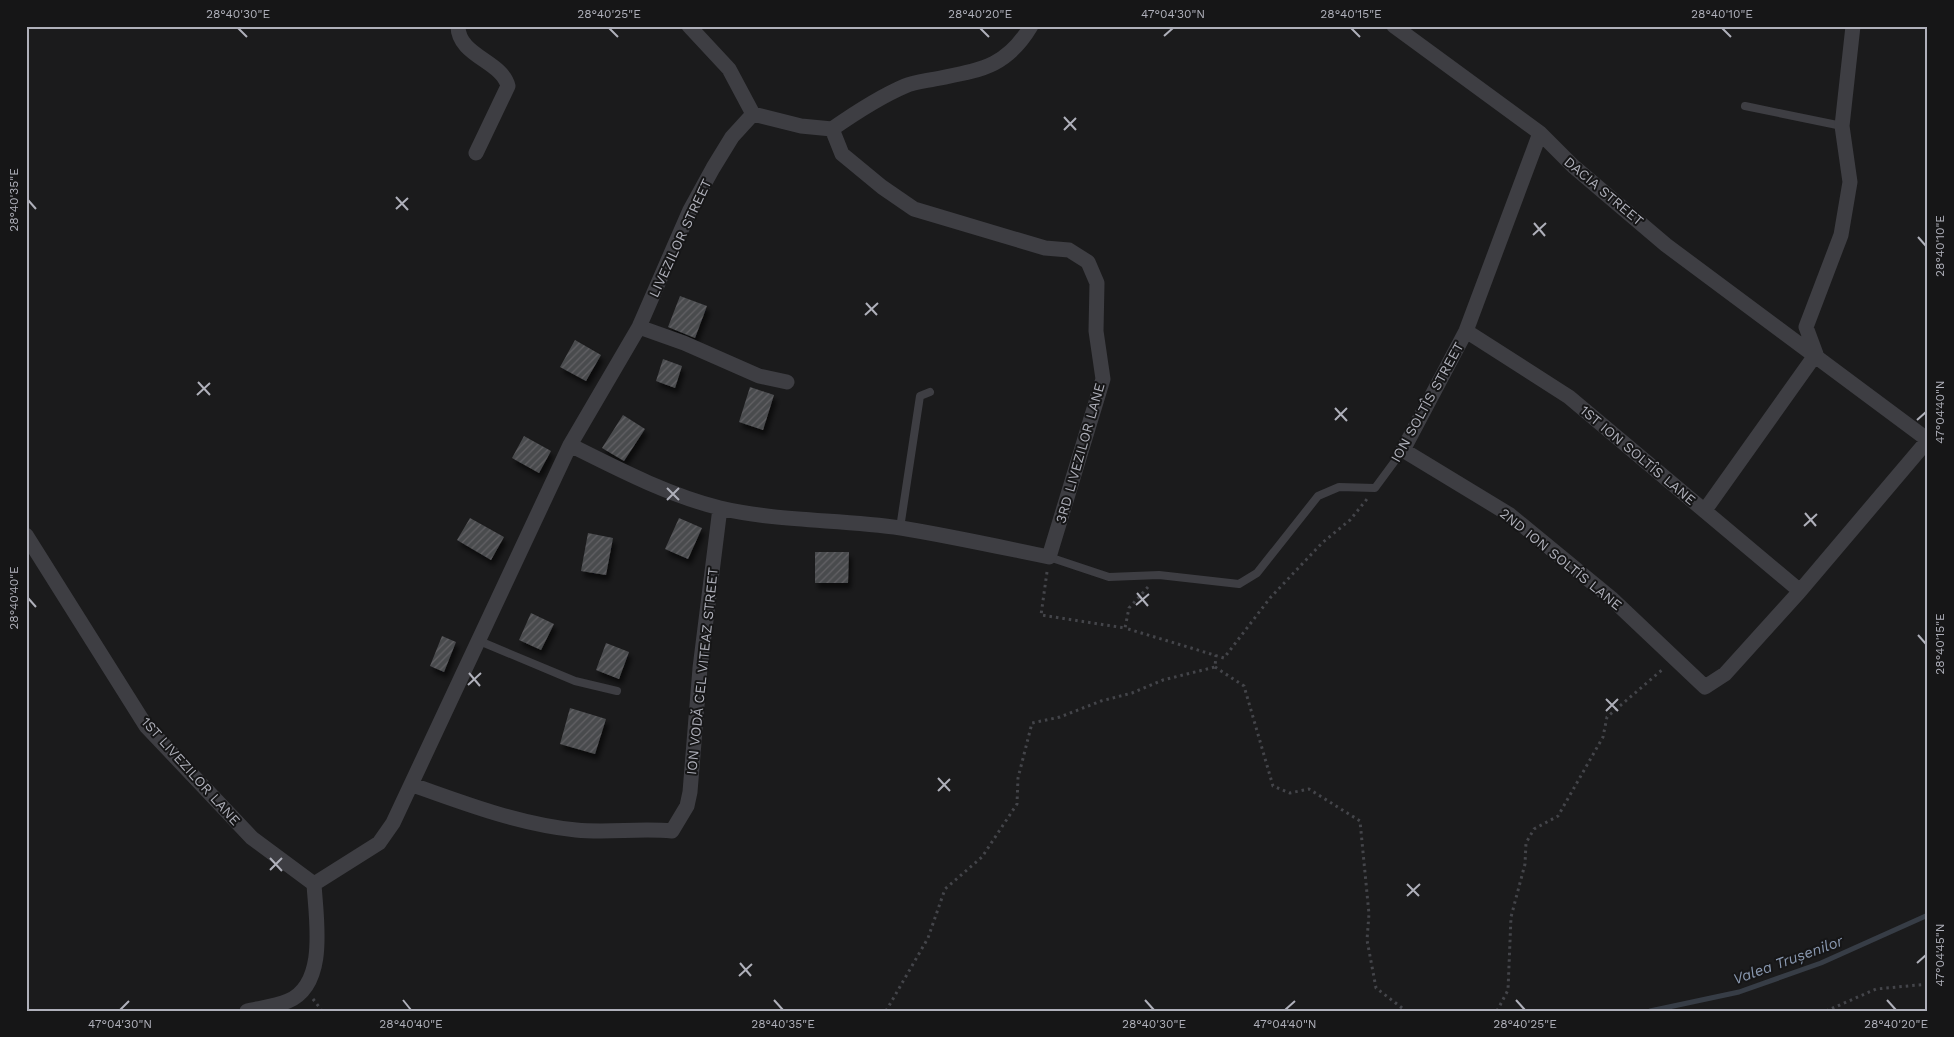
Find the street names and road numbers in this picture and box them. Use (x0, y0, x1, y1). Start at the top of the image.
street label: DACIA STREET (1561, 153, 1647, 229)
street label: LIVEZILOR STREET (646, 176, 715, 300)
street label: ION SOLTÎS STREET (1387, 339, 1467, 465)
street label: 3RD LIVEZILOR LANE (1052, 381, 1108, 525)
street label: 1ST ION SOLTÎS LANE (1577, 402, 1699, 508)
street label: 2ND ION SOLTÎS LANE (1497, 505, 1625, 613)
street label: ION VODĂ CEL VITEAZ STREET (683, 566, 721, 776)
street label: 1ST LIVEZILOR LANE (138, 714, 244, 828)

